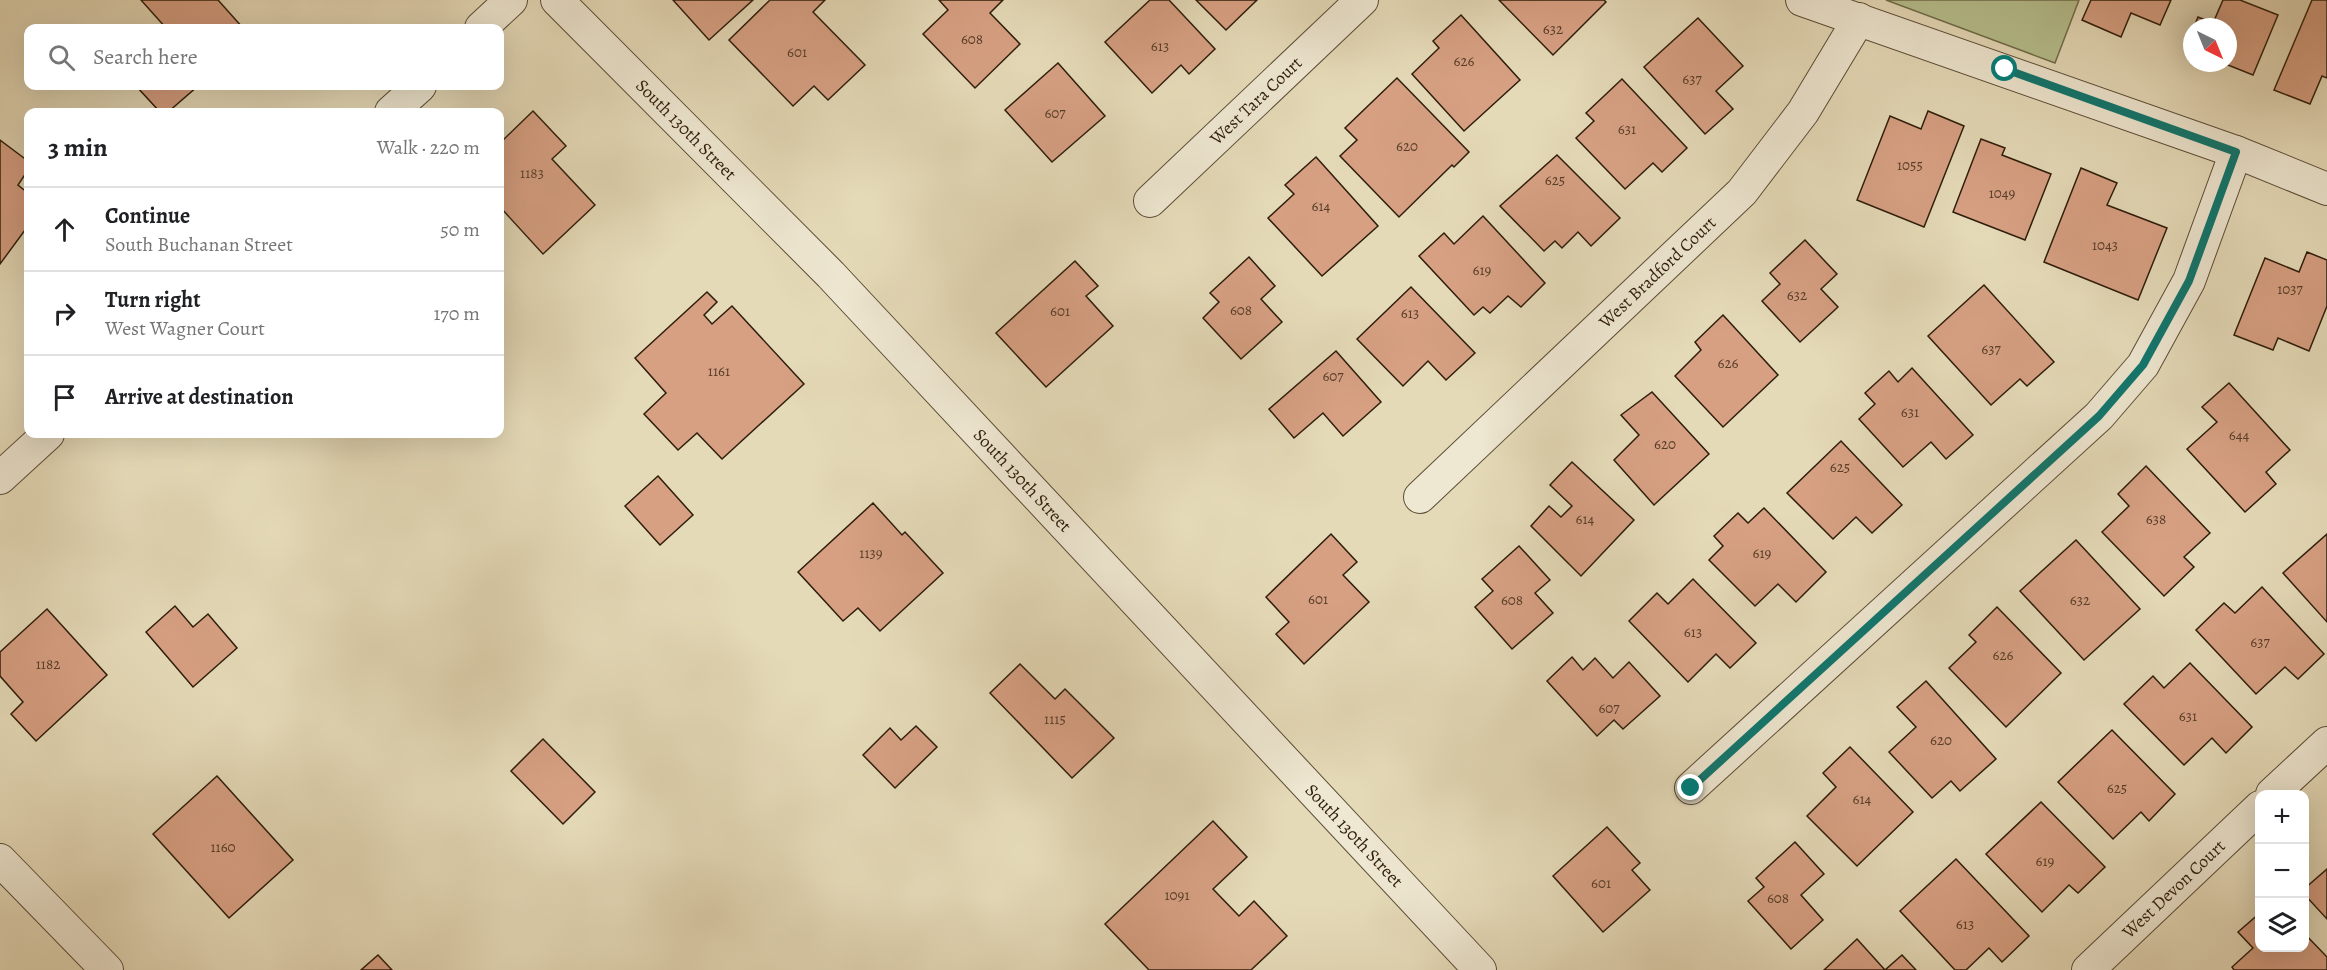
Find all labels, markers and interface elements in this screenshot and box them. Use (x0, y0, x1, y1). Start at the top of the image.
north arrow (2183, 18, 2237, 72)
house number: 632 (1543, 19, 1563, 39)
search box (24, 24, 504, 90)
house number: 608 (961, 29, 983, 49)
house number: 613 (1151, 36, 1169, 56)
icon: search (45, 41, 78, 74)
text: Search here (93, 42, 198, 72)
house number: 601 (787, 42, 807, 62)
street label: West Tara Court (1204, 51, 1307, 151)
house number: 626 (1454, 51, 1475, 71)
route start (1991, 55, 2017, 81)
house number: 637 (1682, 69, 1702, 89)
street label: South 130th Street (630, 74, 742, 186)
house number: 607 (1044, 103, 1066, 123)
house number: 631 (1618, 119, 1636, 139)
text: 3 min (48, 130, 108, 165)
text: Walk · 220 m (377, 134, 480, 161)
house number: 620 (1396, 136, 1418, 156)
house number: 1055 (1897, 155, 1923, 175)
house number: 1183 (520, 163, 544, 183)
house number: 625 (1545, 170, 1565, 190)
house number: 1049 (1989, 183, 2016, 203)
house number: 614 (1312, 196, 1331, 216)
text: Continue (105, 201, 190, 231)
street label: West Bradford Court (1593, 211, 1721, 334)
icon: ahead (48, 213, 81, 246)
text: 50 m (440, 216, 480, 243)
text: South Buchanan Street (105, 231, 293, 258)
house number: 1043 (2092, 235, 2118, 255)
house number: 619 (1473, 260, 1492, 280)
house number: 1037 (2277, 279, 2304, 299)
text: Turn right (105, 285, 201, 315)
house number: 632 (1787, 285, 1807, 305)
icon: right (48, 297, 81, 330)
text: 170 m (434, 300, 480, 327)
house number: 608 (1230, 300, 1252, 320)
house number: 601 (1050, 301, 1070, 321)
house number: 613 (1401, 303, 1419, 323)
text: West Wagner Court (105, 315, 265, 342)
house number: 637 (1981, 339, 2001, 359)
house number: 626 (1718, 353, 1739, 373)
house number: 1161 (708, 361, 730, 381)
house number: 607 (1322, 366, 1344, 386)
icon: arrive (48, 381, 81, 414)
text: Arrive at destination (105, 382, 294, 412)
house number: 631 (1901, 402, 1919, 422)
street label: South 130th Street (968, 423, 1077, 537)
house number: 644 (2229, 425, 2249, 445)
house number: 620 (1654, 434, 1676, 454)
house number: 625 (1830, 457, 1850, 477)
house number: 614 (1576, 509, 1595, 529)
house number: 638 (2146, 509, 2166, 529)
house number: 1139 (859, 543, 883, 563)
house number: 619 (1753, 543, 1772, 563)
house number: 601 (1308, 589, 1328, 609)
house number: 608 (1501, 590, 1523, 610)
house number: 632 (2070, 590, 2090, 610)
house number: 613 (1684, 622, 1702, 642)
house number: 637 (2250, 632, 2270, 652)
house number: 626 (1993, 645, 2014, 665)
house number: 1182 (36, 654, 60, 674)
house number: 607 (1598, 698, 1620, 718)
house number: 631 (2179, 706, 2197, 726)
house number: 1115 (1044, 709, 1066, 729)
house number: 620 (1930, 730, 1952, 750)
route end (1677, 774, 1703, 800)
street label: South 130th Street (1300, 778, 1409, 893)
house number: 625 (2107, 778, 2127, 798)
house number: 614 (1853, 789, 1872, 809)
map controls (2255, 790, 2309, 952)
button: + (2255, 790, 2309, 844)
street label: West Devon Court (2116, 834, 2230, 944)
house number: 1160 (210, 837, 236, 857)
button: − (2255, 844, 2309, 898)
house number: 619 (2036, 851, 2055, 871)
house number: 601 (1591, 873, 1611, 893)
house number: 1091 (1164, 885, 1190, 905)
house number: 608 (1767, 888, 1789, 908)
button: layers (2255, 898, 2309, 952)
house number: 613 (1956, 914, 1974, 934)

